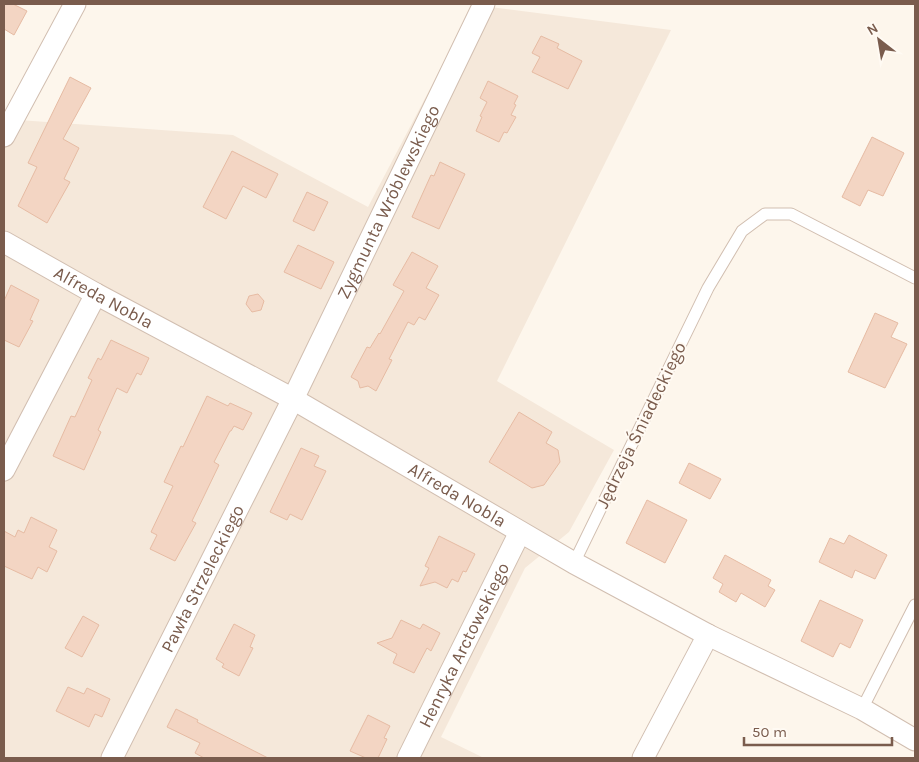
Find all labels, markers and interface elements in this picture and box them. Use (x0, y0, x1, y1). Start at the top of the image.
north arrow (854, 15, 904, 65)
text: N (864, 19, 881, 39)
street label: Zygmunta Wróblewskiego (332, 101, 445, 302)
street label: Alfreda Nobla (50, 261, 157, 333)
street label: Jędrzeja Śniadeckiego (590, 338, 691, 512)
street label: Alfreda Nobla (404, 458, 510, 532)
street label: Pawła Strzeleckiego (156, 501, 249, 656)
street label: Henryka Arctowskiego (414, 559, 514, 731)
scale bar (744, 714, 892, 746)
text: 50 m (752, 723, 787, 741)

